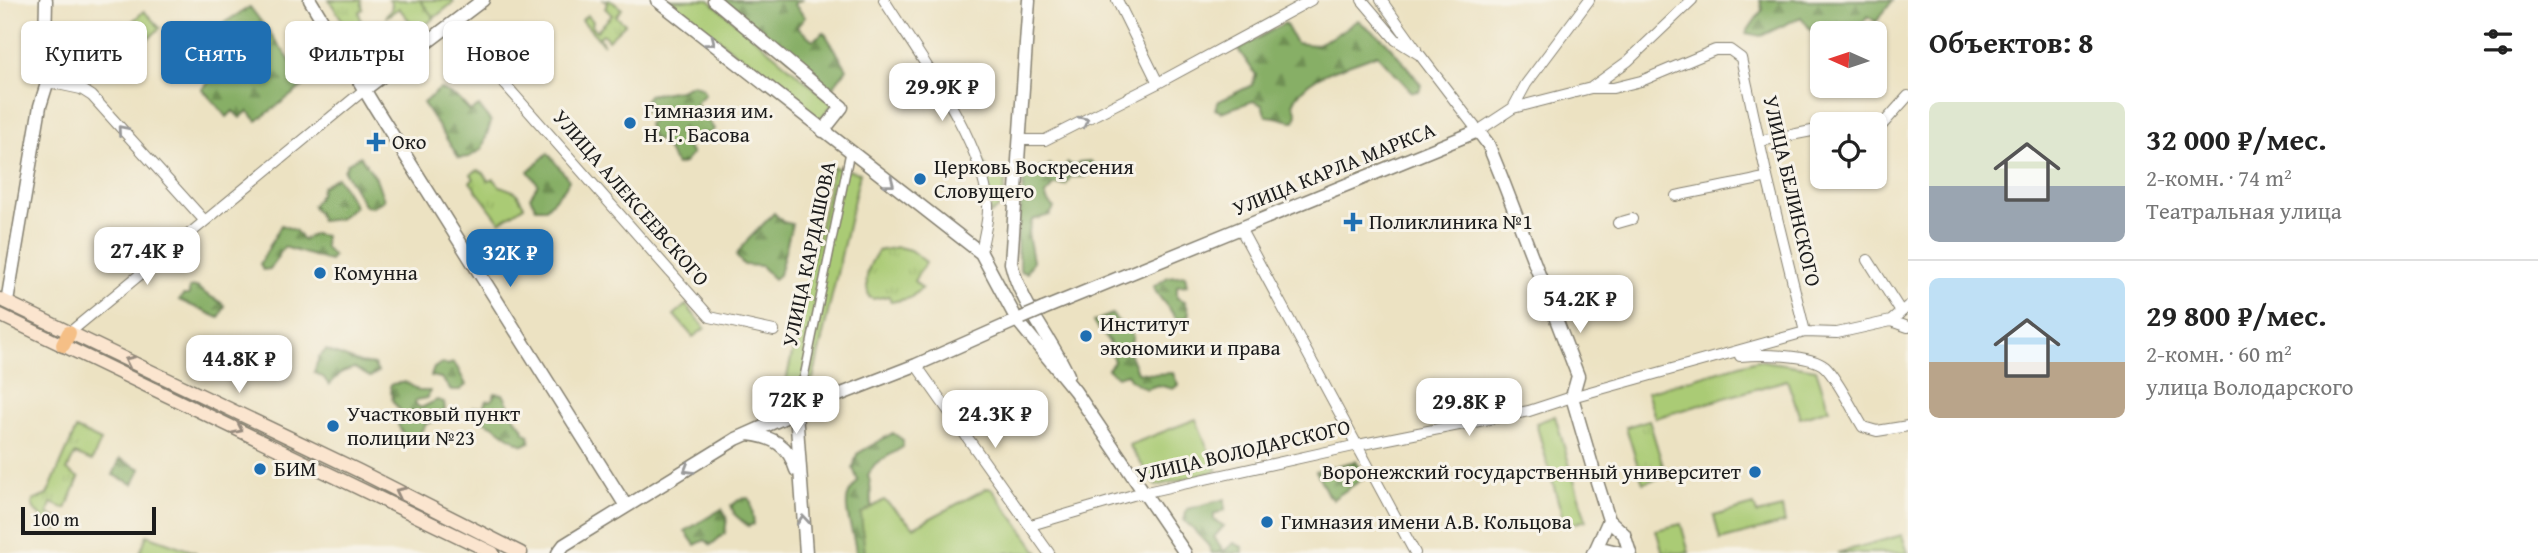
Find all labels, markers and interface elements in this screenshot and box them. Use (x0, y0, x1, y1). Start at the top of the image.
text: Объектов: 8 (1929, 20, 2093, 64)
chip: Купить (21, 21, 147, 84)
chip: Снять (161, 21, 271, 84)
chip: Фильтры (285, 21, 429, 84)
chip: Новое (443, 21, 554, 84)
north arrow (1810, 21, 1886, 98)
map controls (1810, 21, 1887, 189)
icon: filters (2479, 23, 2517, 61)
one-way arrow (703, 34, 715, 47)
pin: 29.9K ₽ (877, 64, 1007, 123)
text: 29.9K ₽ (905, 69, 979, 102)
street label: УЛИЦА БЕЛИНСКОГО (1755, 92, 1830, 289)
place label: Гимназия им. Н. Г. Басова (644, 95, 773, 150)
street label: УЛИЦА АЛЕКСЕЕВСКОГО (546, 102, 717, 293)
button: locate (1810, 112, 1887, 189)
street label: УЛИЦА КАРЛА МАРКСА (1228, 114, 1440, 223)
marker: Гимназия им. Н. Г. Басова (622, 115, 638, 131)
one-way arrow (1077, 115, 1089, 129)
text: 32 000 ₽/мес. (2146, 117, 2327, 161)
one-way arrow (118, 125, 130, 138)
place label: Око (392, 126, 426, 157)
icon: home (1985, 130, 2069, 214)
marker: Око (366, 132, 386, 152)
place label: Церковь Воскресения Словущего (934, 151, 1134, 206)
street label: УЛИЦА КАРДАШОВА (774, 158, 843, 350)
text: 2-комн. · 74 m² (2146, 161, 2292, 194)
marker: Церковь Воскресения Словущего (912, 171, 928, 187)
one-way arrow (882, 174, 895, 187)
text: Театральная улица (2146, 194, 2342, 227)
place label: Поликлиника №1 (1369, 206, 1533, 237)
marker: Поликлиника №1 (1343, 212, 1363, 232)
pin: 27.4K ₽ (82, 228, 212, 287)
pin: 32K ₽ (461, 230, 559, 289)
text: 27.4K ₽ (110, 233, 184, 266)
text: 32K ₽ (482, 235, 538, 268)
place label: Комунна (334, 257, 418, 288)
marker: Комунна (312, 265, 328, 281)
pin: 54.2K ₽ (1515, 276, 1645, 335)
text: 54.2K ₽ (1543, 281, 1617, 314)
text: 29 800 ₽/мес. (2146, 293, 2327, 337)
icon: home (1985, 306, 2069, 390)
place label: Институт экономики и права (1100, 308, 1281, 363)
marker: Институт экономики и права (1078, 328, 1094, 344)
pin: 44.8K ₽ (174, 336, 304, 395)
text: 2-комн. · 60 m² (2146, 337, 2292, 370)
text: 44.8K ₽ (202, 341, 276, 374)
one-way arrow (124, 355, 136, 369)
text: улица Володарского (2146, 370, 2354, 403)
pin: 72K ₽ (747, 376, 845, 436)
pin: 29.8K ₽ (1404, 378, 1534, 438)
text: 72K ₽ (768, 382, 824, 415)
text: 29.8K ₽ (1432, 384, 1506, 417)
pin: 24.3K ₽ (930, 391, 1060, 450)
text: 24.3K ₽ (958, 396, 1032, 429)
place label: Участковый пункт полиции №23 (347, 398, 520, 453)
street label: УЛИЦА ВОЛОДАРСКОГО (1133, 411, 1353, 490)
marker: Участковый пункт полиции №23 (325, 418, 341, 434)
one-way arrow (231, 421, 243, 435)
place label: БИМ (274, 453, 317, 484)
place label: Воронежский государственный университет (1322, 456, 1741, 487)
one-way arrow (683, 460, 696, 473)
marker: БИМ (252, 461, 268, 477)
marker: Воронежский государственный университет (1747, 464, 1763, 480)
one-way arrow (395, 486, 407, 500)
scale bar (21, 504, 156, 536)
text: 100 m (32, 505, 79, 533)
place label: Гимназия имени А.В. Кольцова (1281, 506, 1572, 537)
one-way arrow (796, 514, 811, 525)
marker: Гимназия имени А.В. Кольцова (1259, 514, 1275, 530)

